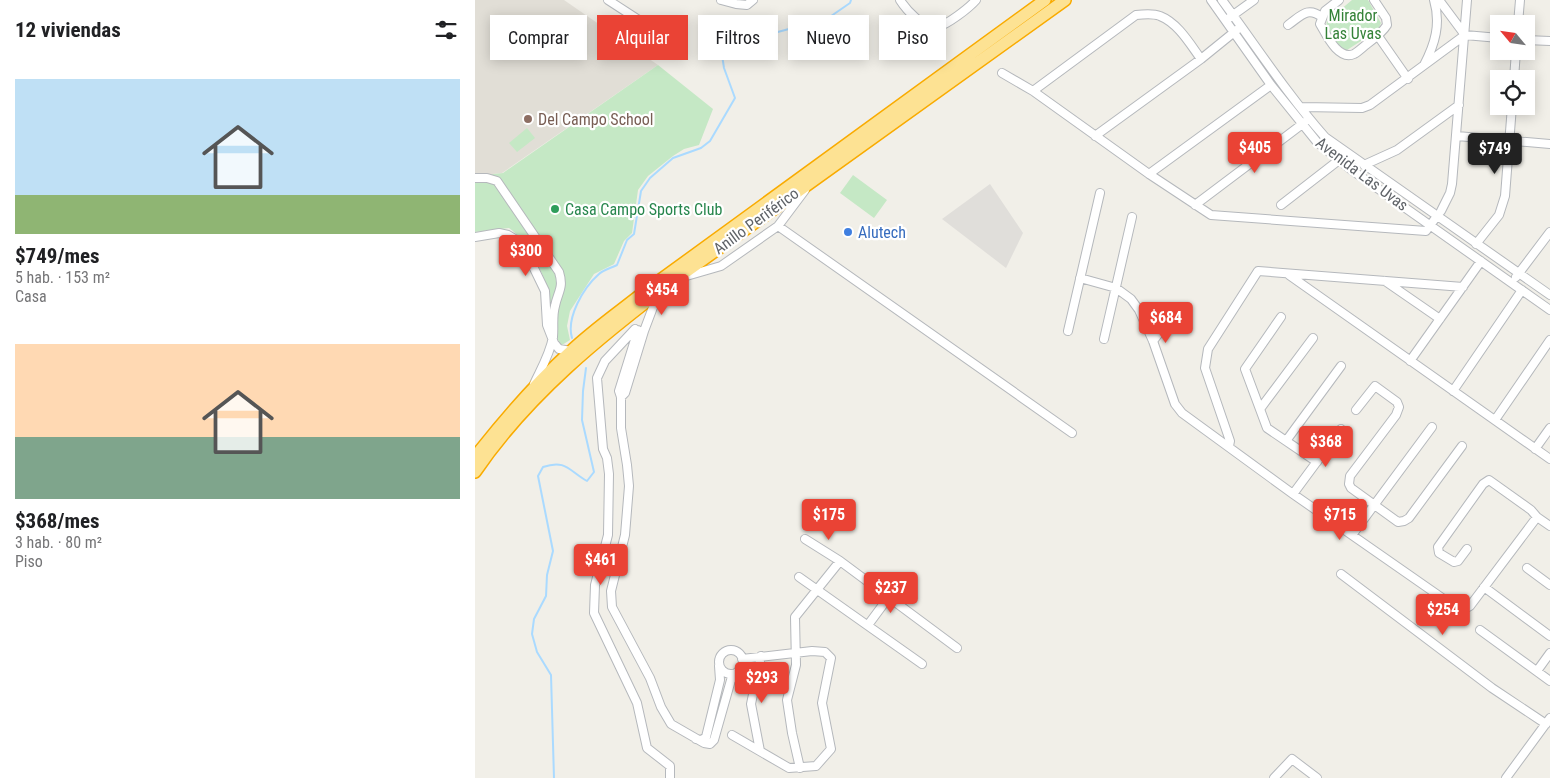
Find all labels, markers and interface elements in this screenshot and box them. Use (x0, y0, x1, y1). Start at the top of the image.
park label: Mirador Las Uvas (1325, 6, 1381, 43)
chip: Comprar (490, 15, 587, 60)
chip: Alquilar (597, 15, 688, 60)
chip: Filtros (698, 15, 778, 60)
chip: Nuevo (788, 15, 869, 60)
chip: Piso (879, 15, 946, 60)
north arrow (1490, 15, 1535, 60)
map controls (1490, 15, 1535, 115)
icon: filters (432, 16, 460, 44)
text: 12 viviendas (15, 18, 121, 42)
button: locate (1490, 70, 1535, 115)
place label: Del Campo School (538, 110, 654, 129)
icon: home (193, 112, 283, 202)
marker: Del Campo School (522, 113, 534, 125)
pin: $405 (1225, 132, 1285, 174)
pin: $749 (1465, 132, 1525, 175)
street label: Avenida Las Uvas (1312, 133, 1412, 215)
text: $405 (1239, 138, 1271, 157)
text: $749 (1479, 139, 1511, 158)
street label: Anillo Periférico (710, 184, 802, 258)
place label: Casa Campo Sports Club (565, 200, 722, 219)
marker: Casa Campo Sports Club (549, 203, 561, 215)
place label: Alutech (858, 223, 906, 242)
marker: Alutech (842, 226, 854, 238)
pin: $300 (496, 234, 556, 277)
text: $300 (510, 241, 542, 260)
text: $749/mes (15, 244, 100, 268)
text: 5 hab. · 153 m² (15, 268, 110, 287)
pin: $454 (632, 274, 692, 316)
text: $454 (646, 280, 678, 299)
text: Casa (15, 287, 47, 306)
pin: $684 (1136, 302, 1196, 344)
text: $684 (1150, 308, 1182, 327)
icon: home (193, 377, 283, 467)
pin: $368 (1296, 426, 1356, 468)
text: $368 (1310, 432, 1342, 451)
pin: $175 (799, 498, 859, 541)
pin: $715 (1310, 498, 1370, 541)
text: $175 (813, 505, 845, 524)
text: $715 (1324, 505, 1356, 524)
text: $368/mes (15, 509, 100, 533)
text: 3 hab. · 80 m² (15, 533, 102, 552)
pin: $461 (571, 544, 631, 586)
text: $461 (585, 550, 617, 569)
text: Piso (15, 552, 43, 571)
pin: $237 (861, 572, 921, 614)
text: $237 (875, 578, 907, 597)
pin: $254 (1413, 594, 1473, 636)
text: $254 (1427, 600, 1459, 619)
pin: $293 (732, 662, 792, 704)
text: $293 (746, 668, 778, 687)

